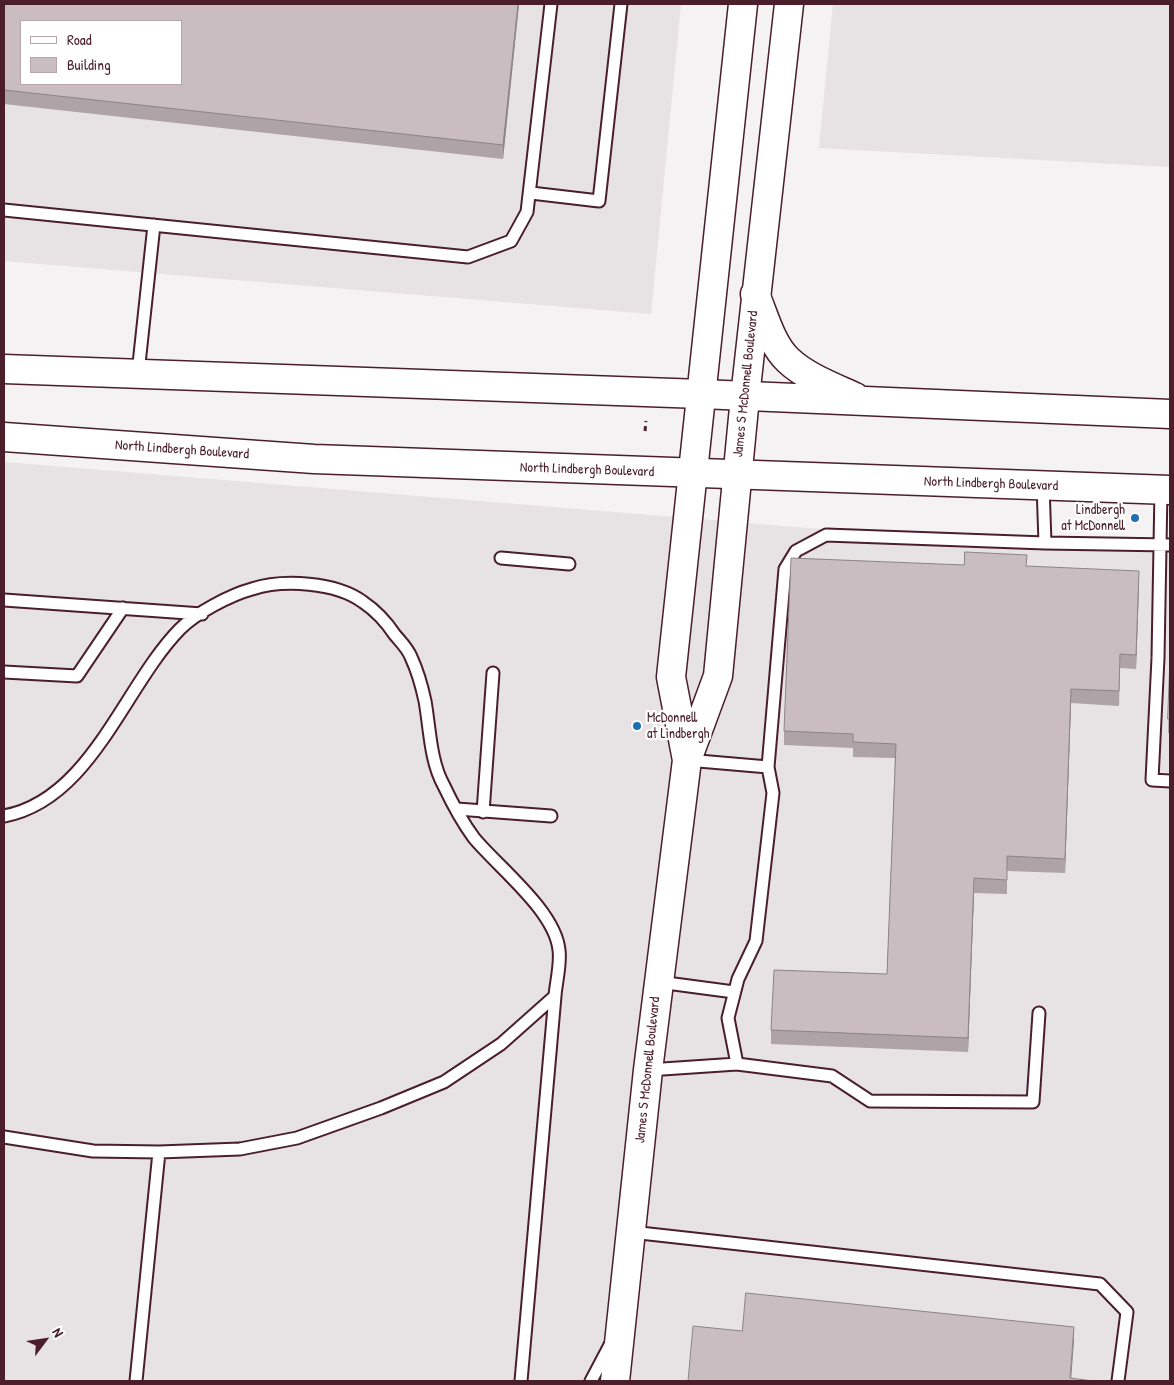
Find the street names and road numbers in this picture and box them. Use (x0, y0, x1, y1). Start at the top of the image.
street label: James S McDonnell Boulevard (730, 310, 762, 458)
street label: North Lindbergh Boulevard (114, 437, 250, 463)
street label: North Lindbergh Boulevard (520, 459, 654, 481)
street label: North Lindbergh Boulevard (924, 473, 1058, 495)
street label: James S McDonnell Boulevard (632, 996, 664, 1144)

